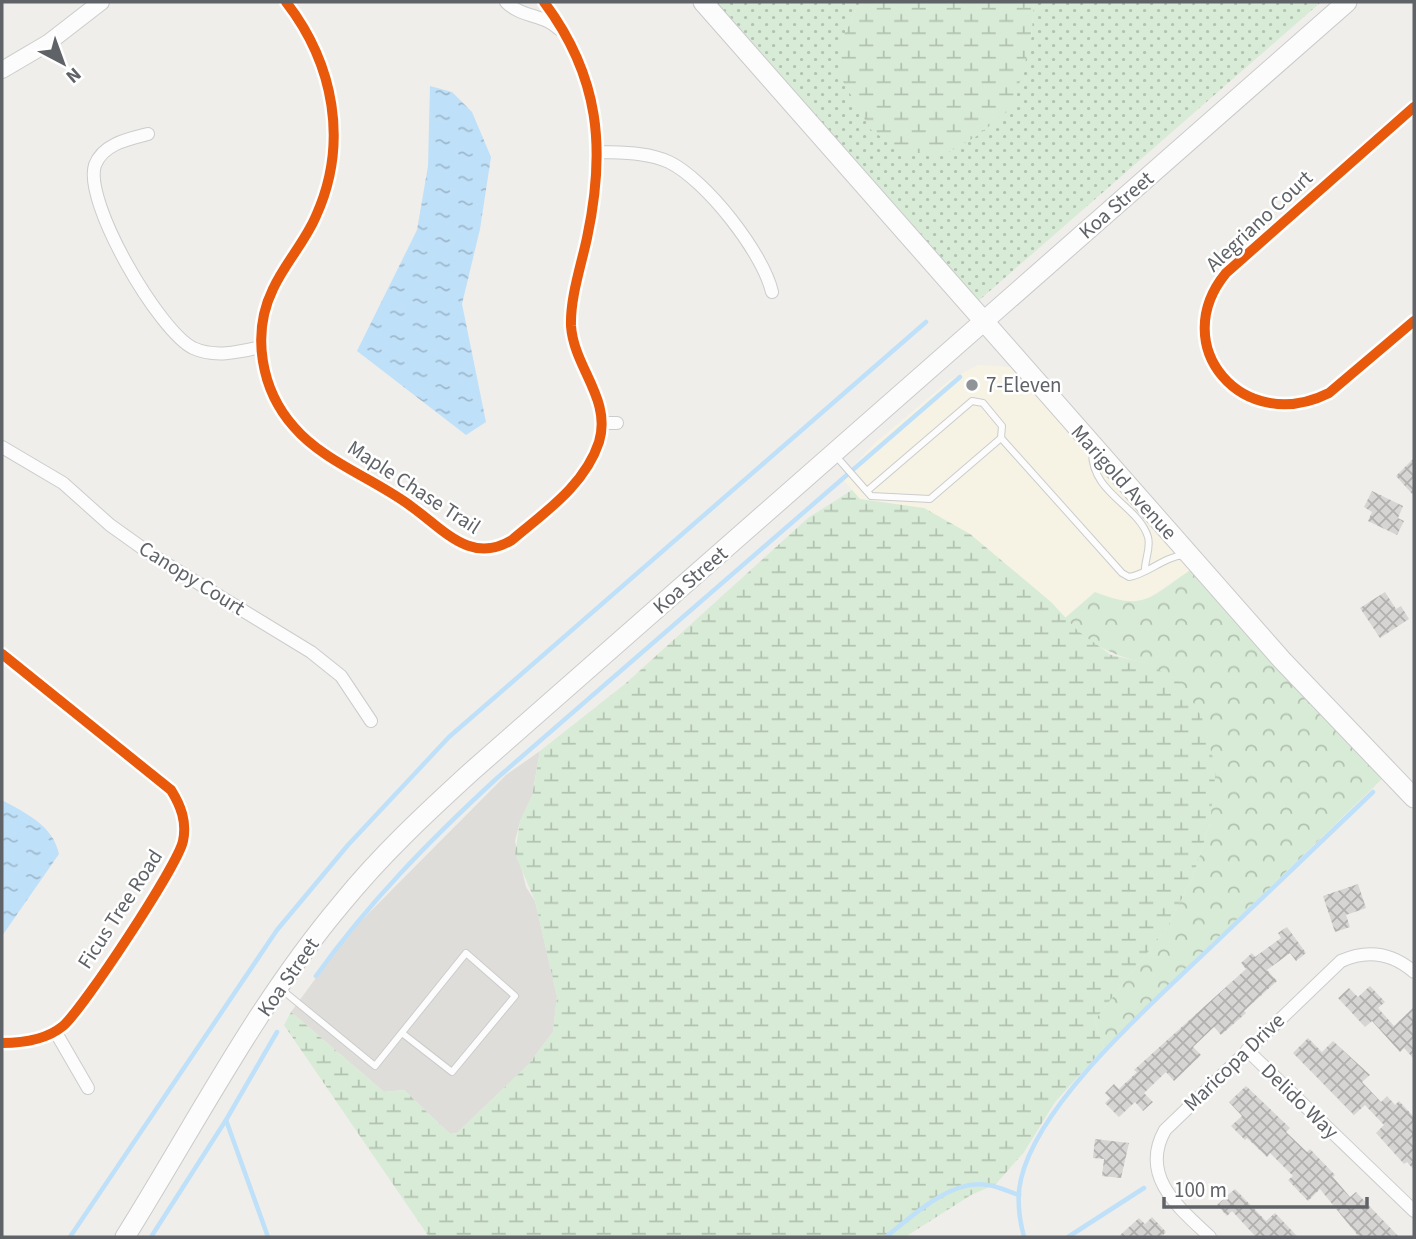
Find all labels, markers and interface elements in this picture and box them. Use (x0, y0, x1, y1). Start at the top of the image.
north arrow (28, 28, 98, 98)
text: N (60, 60, 87, 89)
street label: Alegriano Court (1199, 163, 1319, 279)
street label: Koa Street (1072, 164, 1160, 246)
place label: 7-Eleven (986, 370, 1062, 400)
marker: 7-Eleven (964, 377, 980, 393)
street label: Marigold Avenue (1064, 418, 1184, 546)
street label: Maple Chase Trail (342, 433, 486, 541)
street label: Canopy Court (133, 533, 251, 623)
street label: Koa Street (646, 539, 734, 621)
street label: Ficus Tree Road (70, 843, 170, 975)
street label: Koa Street (250, 931, 326, 1023)
street label: Maricopa Drive (1177, 1006, 1291, 1118)
street label: Delido Way (1254, 1056, 1346, 1146)
scale bar (1164, 1166, 1367, 1210)
text: 100 m (1174, 1175, 1227, 1205)

